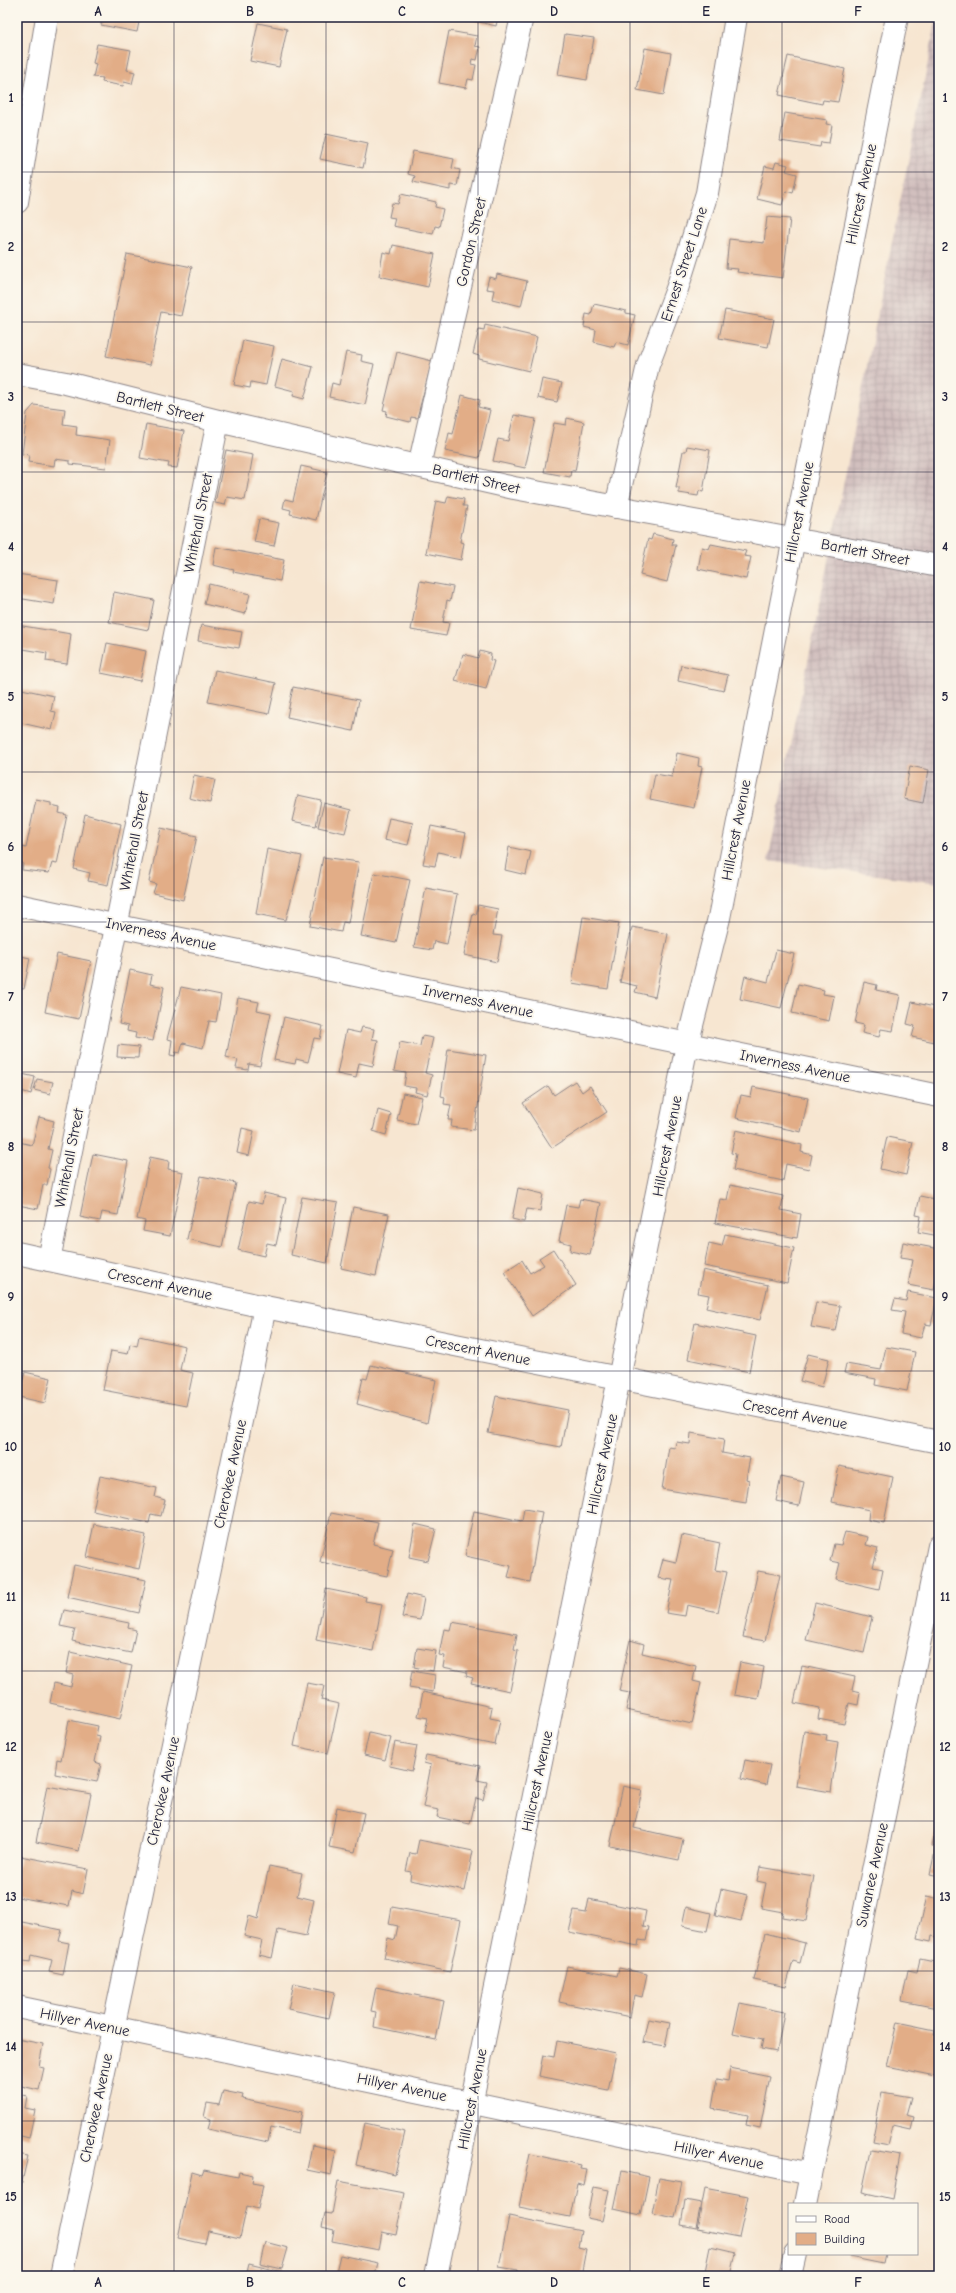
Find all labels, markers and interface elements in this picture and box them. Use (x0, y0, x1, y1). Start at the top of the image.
text: A (94, 4, 102, 19)
text: B (246, 4, 254, 19)
text: C (398, 4, 406, 19)
text: D (550, 4, 558, 19)
text: E (702, 4, 710, 19)
text: F (854, 4, 862, 19)
text: 1 (8, 90, 14, 105)
text: 1 (942, 90, 948, 105)
street label: Hillcrest Avenue (842, 142, 881, 246)
street label: Gordon Street (452, 195, 490, 288)
street label: Ernest Street Lane (657, 204, 711, 324)
text: 2 (8, 239, 14, 254)
text: 2 (942, 239, 948, 254)
street label: Bartlett Street (115, 387, 206, 427)
text: 3 (8, 389, 14, 404)
text: 3 (942, 389, 948, 404)
street label: Bartlett Street (430, 460, 522, 498)
street label: Hillcrest Avenue (780, 460, 818, 564)
street label: Whitehall Street (180, 471, 217, 574)
street label: Bartlett Street (819, 535, 911, 569)
text: 4 (8, 539, 14, 554)
text: 4 (942, 539, 948, 554)
text: 5 (8, 689, 15, 704)
text: 5 (942, 689, 949, 704)
street label: Hillcrest Avenue (717, 778, 755, 882)
street label: Whitehall Street (116, 789, 153, 892)
text: 6 (8, 839, 15, 854)
text: 6 (942, 839, 949, 854)
street label: Inverness Avenue (104, 913, 218, 955)
street label: Inverness Avenue (421, 980, 535, 1022)
text: 7 (8, 989, 14, 1004)
text: 7 (942, 989, 948, 1004)
street label: Inverness Avenue (738, 1045, 852, 1087)
street label: Hillcrest Avenue (648, 1094, 686, 1198)
street label: Whitehall Street (51, 1106, 88, 1209)
text: 8 (8, 1139, 14, 1154)
text: 8 (942, 1139, 948, 1154)
street label: Crescent Avenue (106, 1264, 214, 1304)
text: 9 (8, 1289, 15, 1304)
text: 9 (942, 1289, 949, 1304)
street label: Crescent Avenue (424, 1331, 533, 1369)
street label: Crescent Avenue (741, 1395, 850, 1433)
street label: Hillcrest Avenue (583, 1412, 622, 1516)
street label: Cherokee Avenue (210, 1417, 250, 1530)
text: 10 (5, 1439, 17, 1454)
text: 10 (939, 1439, 951, 1454)
text: 11 (6, 1589, 16, 1604)
text: 11 (940, 1589, 950, 1604)
street label: Hillcrest Avenue (518, 1729, 557, 1833)
street label: Cherokee Avenue (143, 1734, 183, 1847)
text: 12 (5, 1739, 17, 1754)
text: 12 (939, 1739, 951, 1754)
street label: Suwanee Avenue (852, 1821, 892, 1929)
text: 13 (5, 1889, 17, 1904)
text: 13 (939, 1889, 951, 1904)
street label: Hillyer Avenue (38, 2004, 132, 2040)
text: 14 (5, 2039, 17, 2054)
text: 14 (939, 2039, 951, 2054)
street label: Hillcrest Avenue (453, 2047, 491, 2151)
street label: Cherokee Avenue (76, 2051, 116, 2164)
street label: Hillyer Avenue (355, 2069, 449, 2105)
street label: Hillyer Avenue (672, 2137, 766, 2173)
text: 15 (5, 2189, 17, 2204)
text: 15 (939, 2189, 951, 2204)
legend (788, 2203, 918, 2255)
text: Road (824, 2212, 850, 2226)
text: Building (824, 2232, 865, 2246)
text: A (94, 2275, 102, 2290)
text: B (246, 2275, 254, 2290)
text: C (398, 2275, 406, 2290)
text: D (550, 2275, 558, 2290)
text: E (702, 2275, 710, 2290)
text: F (854, 2275, 862, 2290)

